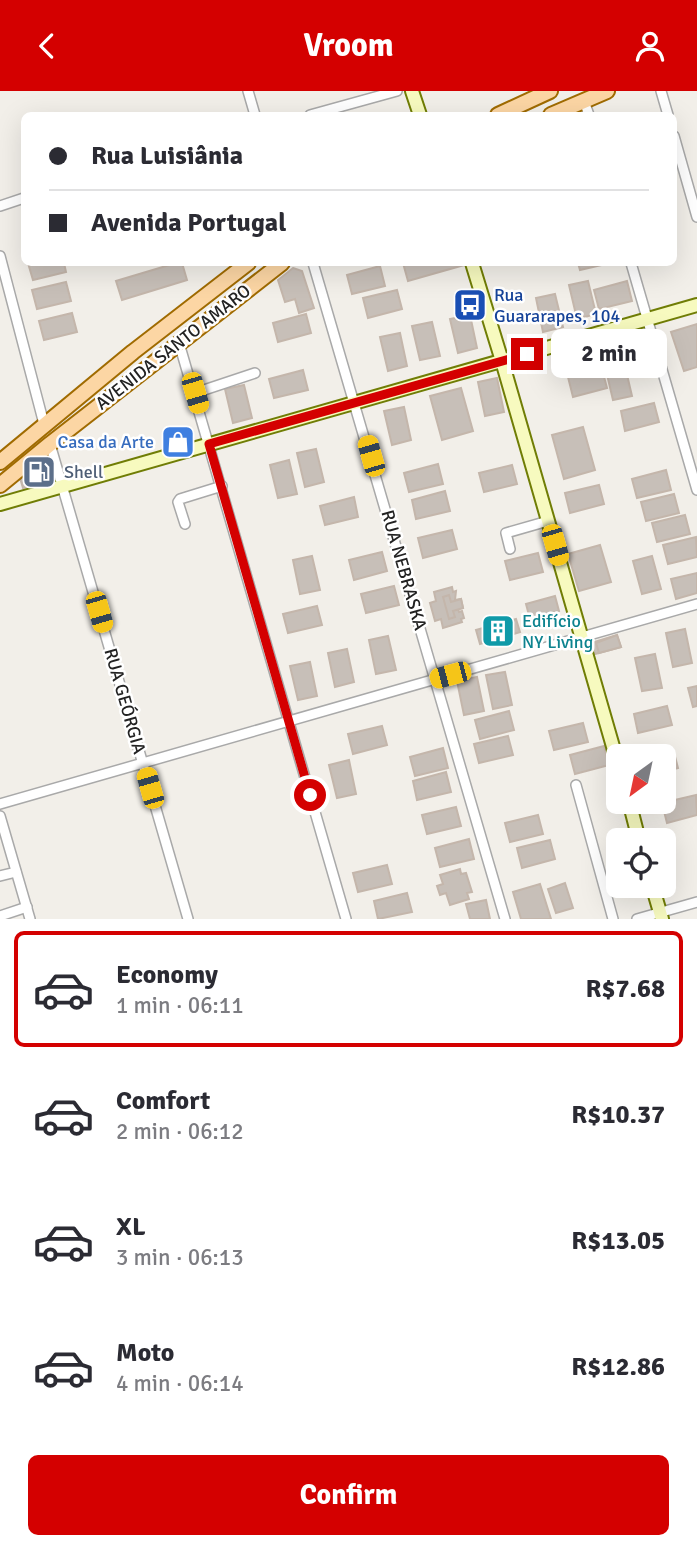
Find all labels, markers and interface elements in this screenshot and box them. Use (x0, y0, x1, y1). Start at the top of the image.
text: Vroom (303, 26, 394, 65)
icon: back (28, 27, 66, 65)
icon: person (631, 27, 669, 65)
text: Rua Luisiânia (91, 140, 243, 172)
text: Avenida Portugal (91, 207, 286, 239)
street label: AVENIDA SANTO AMARO (91, 280, 255, 414)
place label: Rua Guararapes, 104 (494, 284, 620, 327)
bus stop icon: Rua Guararapes, 104 (451, 286, 489, 324)
callout: 2 min (552, 329, 667, 379)
route end (511, 338, 543, 370)
text: 2 min (581, 339, 637, 368)
car (180, 370, 211, 416)
shop icon: Casa da Arte (159, 423, 197, 461)
place label: Casa da Arte (57, 431, 154, 453)
car (356, 433, 387, 479)
fuel station icon: Shell (20, 453, 58, 491)
place label: Shell (64, 461, 103, 483)
street label: RUA NEBRASKA (376, 507, 432, 633)
car (540, 522, 571, 568)
car (84, 589, 115, 635)
place label: Edifício NY Living (522, 610, 593, 653)
building icon: Edifício NY Living (479, 612, 517, 650)
street label: RUA GEÓRGIA (99, 646, 151, 756)
car (427, 659, 474, 691)
north arrow (606, 744, 676, 814)
map controls (606, 744, 676, 898)
car (135, 765, 166, 811)
route start (294, 779, 326, 811)
button: locate (606, 828, 676, 898)
icon: car (32, 958, 95, 1021)
text: Economy (116, 959, 218, 991)
text: R$7.68 (585, 973, 665, 1005)
text: 1 min · 06:11 (116, 991, 244, 1020)
icon: car (32, 1084, 95, 1147)
text: Comfort (116, 1085, 210, 1117)
text: R$10.37 (571, 1099, 665, 1131)
text: 2 min · 06:12 (116, 1117, 244, 1146)
icon: car (32, 1210, 95, 1273)
text: XL (116, 1211, 146, 1243)
text: R$13.05 (571, 1225, 665, 1257)
text: 3 min · 06:13 (116, 1243, 244, 1272)
icon: car (32, 1336, 95, 1399)
text: Moto (116, 1337, 174, 1369)
text: R$12.86 (571, 1351, 665, 1383)
text: 4 min · 06:14 (116, 1369, 244, 1398)
button: Confirm (28, 1455, 669, 1535)

